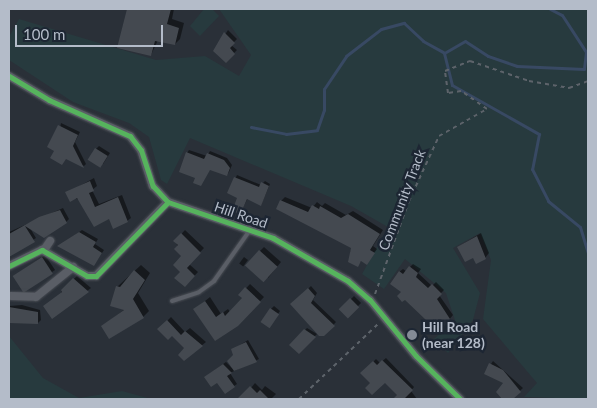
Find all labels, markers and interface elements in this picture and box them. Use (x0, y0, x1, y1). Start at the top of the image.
scale bar (18, 15, 165, 47)
text: 100 m (23, 25, 65, 43)
street label: Community Track (375, 147, 429, 253)
street label: Hill Road (212, 198, 270, 232)
place label: Hill Road (near 128) (422, 319, 485, 352)
marker: Hill Road (near 128) (406, 329, 418, 341)

